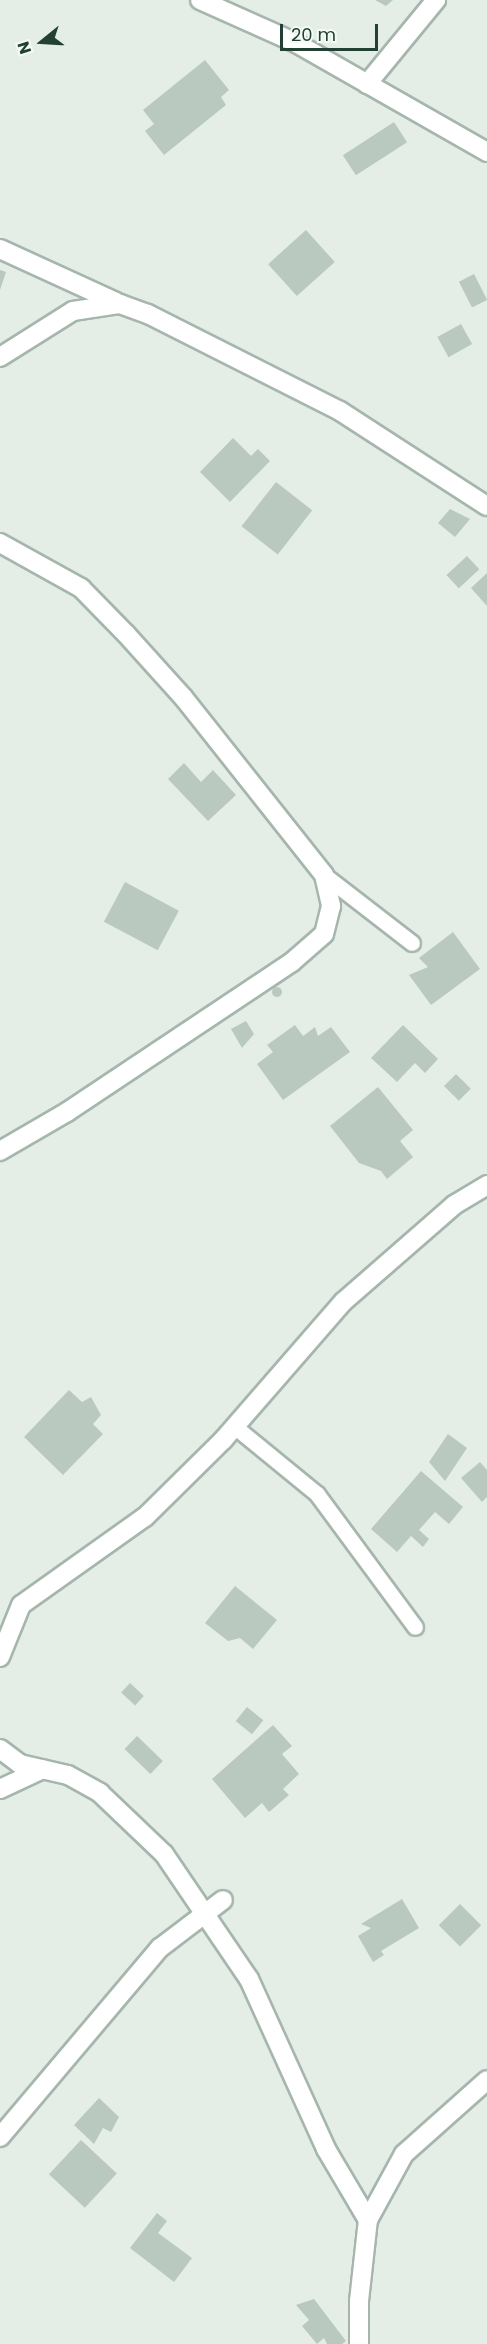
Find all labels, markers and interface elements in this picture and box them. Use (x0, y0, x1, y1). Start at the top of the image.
north arrow (12, 12, 72, 72)
scale bar (283, 12, 380, 50)
text: 20 m (291, 22, 336, 47)
text: N (12, 38, 37, 57)

